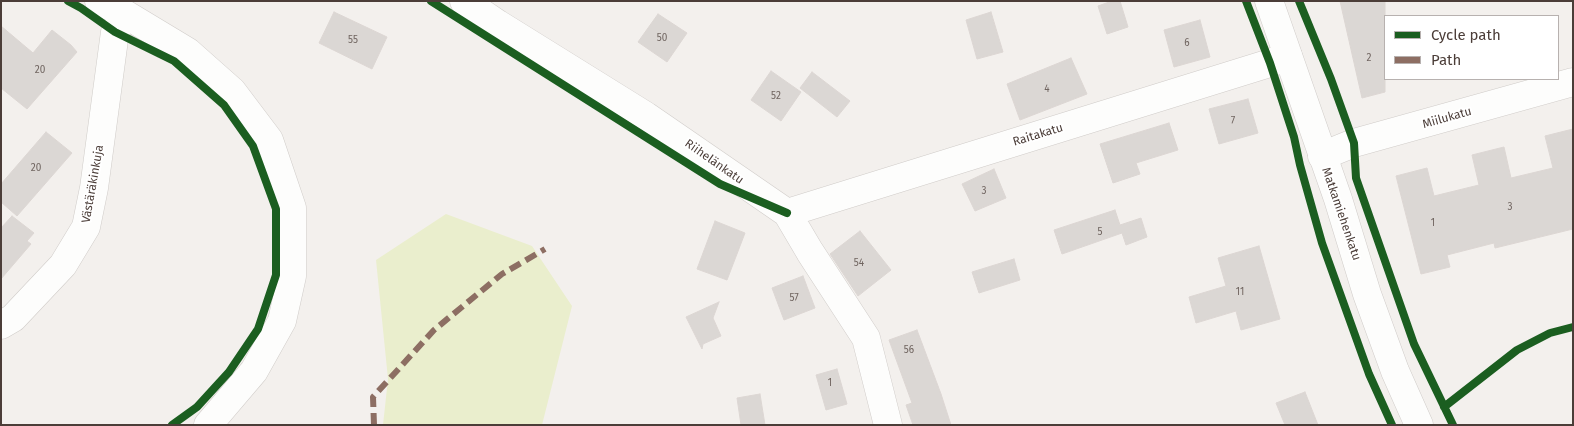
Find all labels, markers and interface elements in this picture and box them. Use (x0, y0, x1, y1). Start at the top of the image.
legend (1384, 15, 1559, 80)
text: Cycle path (1431, 26, 1501, 44)
house number: 50 (657, 32, 667, 44)
house number: 55 (348, 34, 358, 46)
house number: 6 (1184, 37, 1190, 49)
text: Path (1431, 51, 1461, 69)
house number: 2 (1367, 52, 1371, 64)
house number: 20 (35, 64, 45, 76)
house number: 4 (1044, 83, 1050, 95)
house number: 52 (771, 90, 781, 102)
street label: Miilukatu (1421, 104, 1473, 132)
house number: 7 (1231, 115, 1235, 127)
street label: Raitakatu (1011, 121, 1065, 149)
street label: Riihelänkatu (682, 136, 746, 188)
street label: Västäräkinkuja (79, 144, 107, 224)
house number: 20 (31, 162, 41, 174)
street label: Matkamiehenkatu (1318, 166, 1364, 262)
house number: 3 (982, 185, 986, 197)
house number: 3 (1508, 201, 1512, 213)
house number: 1 (1431, 217, 1435, 229)
house number: 5 (1097, 226, 1103, 238)
house number: 54 (854, 257, 864, 269)
house number: 11 (1236, 286, 1244, 298)
house number: 57 (789, 292, 799, 304)
house number: 56 (904, 344, 914, 356)
house number: 1 (828, 377, 832, 389)

